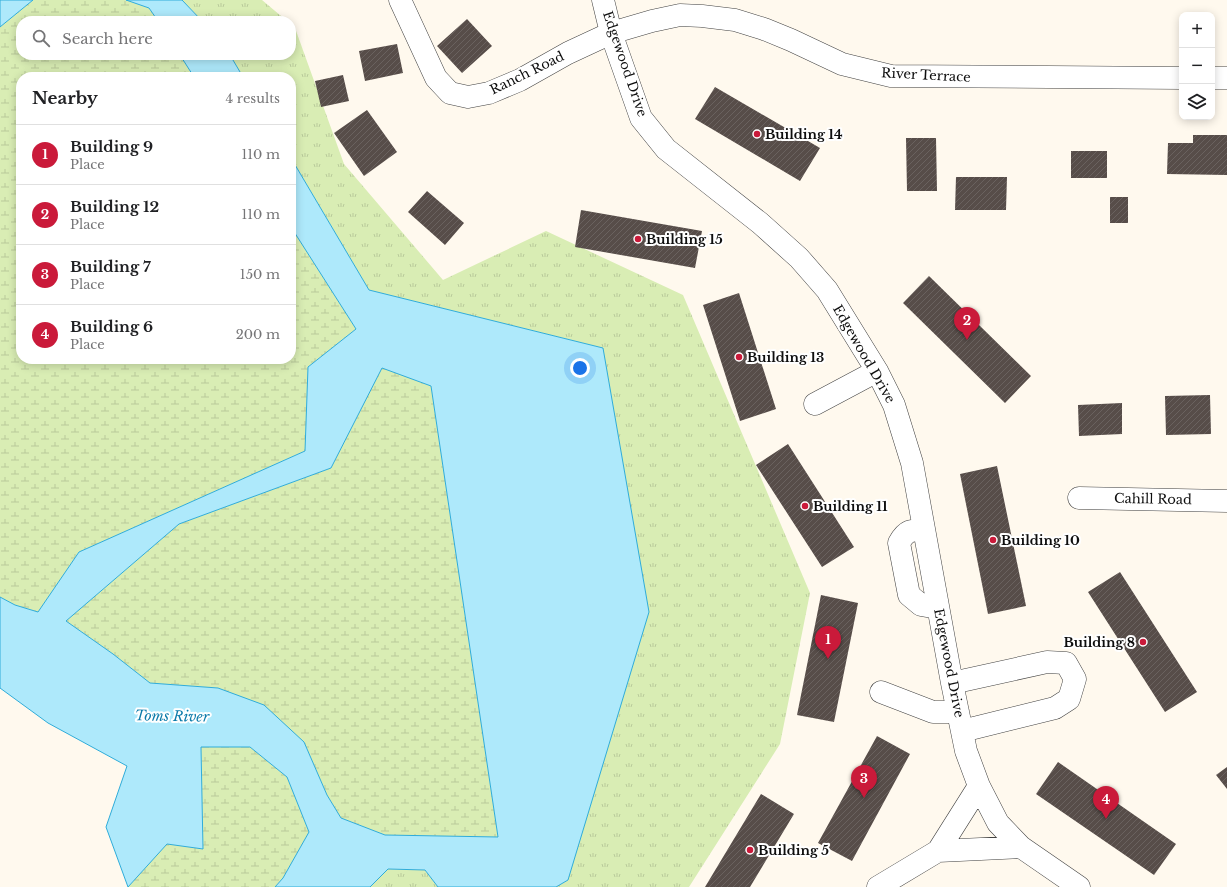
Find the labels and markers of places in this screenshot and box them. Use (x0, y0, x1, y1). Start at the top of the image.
place label: Building 14 (765, 126, 843, 143)
marker: Building 14 (752, 129, 762, 139)
place label: Building 15 (646, 231, 723, 248)
marker: Building 15 (633, 234, 643, 244)
pin: 2 (954, 307, 980, 340)
place label: Building 13 (747, 349, 824, 366)
marker: Building 13 (734, 352, 744, 362)
place label: Building 11 (813, 498, 888, 515)
marker: Building 11 (800, 501, 810, 511)
place label: Building 10 (1001, 532, 1080, 549)
marker: Building 10 (988, 535, 998, 545)
pin: 1 (815, 626, 841, 659)
place label: Building 8 (1064, 634, 1135, 651)
marker: Building 8 (1138, 637, 1148, 647)
pin: 3 (851, 765, 877, 798)
pin: 4 (1093, 786, 1119, 819)
place label: Building 5 (758, 842, 829, 859)
marker: Building 5 (745, 845, 755, 855)

